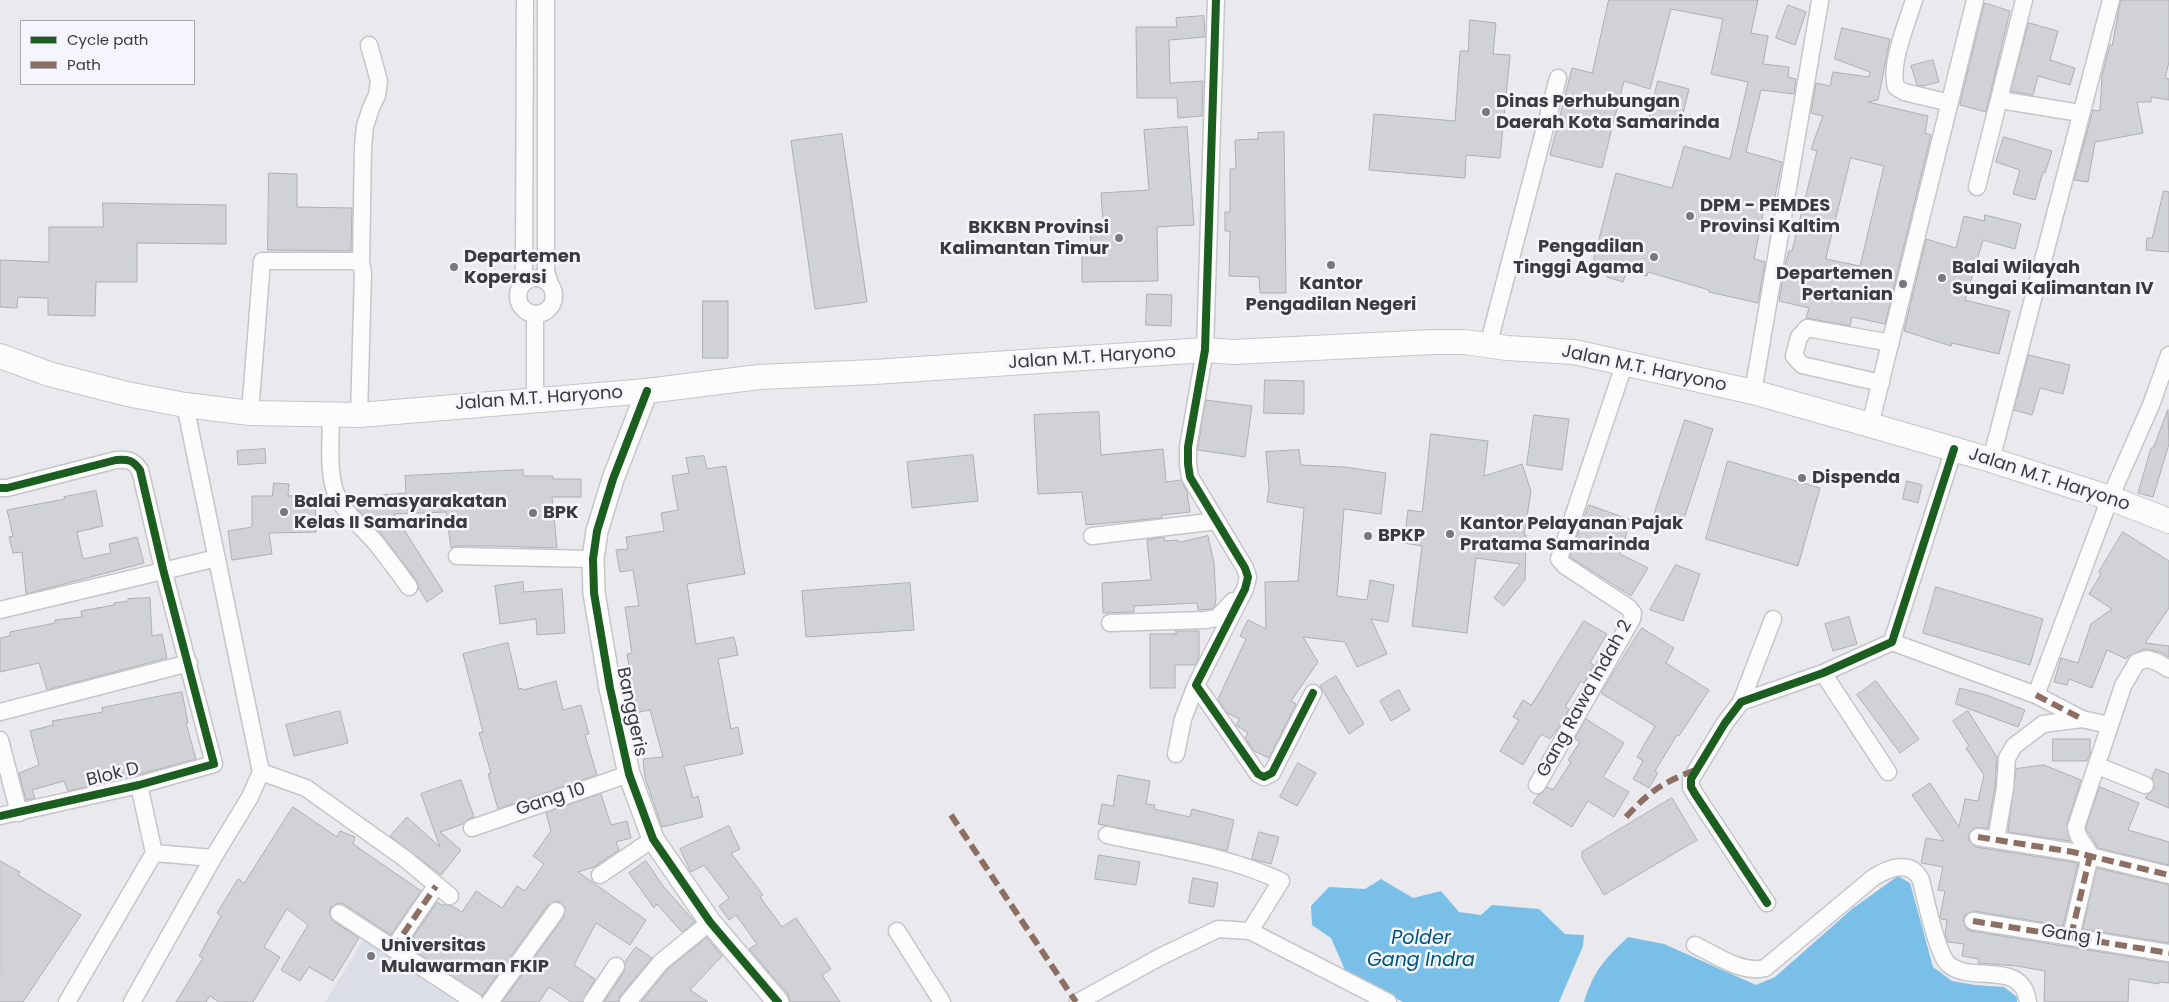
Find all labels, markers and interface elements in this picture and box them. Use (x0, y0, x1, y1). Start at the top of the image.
legend (20, 20, 195, 85)
text: Cycle path (67, 29, 148, 50)
text: Path (67, 54, 101, 75)
place label: Dinas Perhubungan Daerah Kota Samarinda (1496, 91, 1720, 134)
marker: Dinas Perhubungan Daerah Kota Samarinda (1480, 106, 1492, 118)
place label: DPM - PEMDES Provinsi Kaltim (1700, 195, 1840, 238)
marker: DPM - PEMDES Provinsi Kaltim (1684, 210, 1696, 222)
place label: BKKBN Provinsi Kalimantan Timur (940, 217, 1109, 260)
marker: BKKBN Provinsi Kalimantan Timur (1113, 232, 1125, 244)
place label: Pengadilan Tinggi Agama (1513, 236, 1644, 278)
place label: Departemen Koperasi (464, 246, 581, 288)
marker: Pengadilan Tinggi Agama (1648, 251, 1660, 263)
place label: Balai Wilayah Sungai Kalimantan IV (1952, 257, 2154, 300)
marker: Kantor Pengadilan Negeri (1325, 259, 1337, 271)
marker: Departemen Koperasi (448, 261, 460, 273)
place label: Departemen Pertanian (1776, 263, 1893, 306)
marker: Balai Wilayah Sungai Kalimantan IV (1936, 272, 1948, 284)
place label: Kantor Pengadilan Negeri (1246, 273, 1416, 316)
marker: Departemen Pertanian (1897, 278, 1909, 290)
street label: Jalan M.T. Haryono (1007, 341, 1177, 375)
street label: Jalan M.T. Haryono (1559, 341, 1729, 397)
street label: Jalan M.T. Haryono (454, 382, 624, 416)
street label: Jalan M.T. Haryono (1966, 444, 2132, 516)
place label: Dispenda (1812, 467, 1900, 489)
marker: Dispenda (1796, 472, 1808, 484)
place label: Balai Pemasyarakatan Kelas II Samarinda (294, 491, 507, 534)
place label: BPK (543, 502, 579, 524)
marker: Balai Pemasyarakatan Kelas II Samarinda (278, 506, 290, 518)
marker: BPK (527, 507, 539, 519)
place label: Kantor Pelayanan Pajak Pratama Samarinda (1460, 513, 1683, 556)
place label: BPKP (1378, 525, 1425, 547)
marker: Kantor Pelayanan Pajak Pratama Samarinda (1444, 528, 1456, 540)
marker: BPKP (1362, 530, 1374, 542)
street label: Gang Rawa Indah 2 (1533, 617, 1637, 781)
street label: Banggeris (611, 665, 651, 759)
street label: Blok D (84, 758, 142, 792)
street label: Gang 10 (514, 779, 588, 821)
street label: Gang 1 (2039, 921, 2103, 951)
water label: Polder Gang Indra (1367, 928, 1475, 972)
place label: Universitas Mulawarman FKIP (381, 935, 549, 978)
marker: Universitas Mulawarman FKIP (365, 950, 377, 962)

